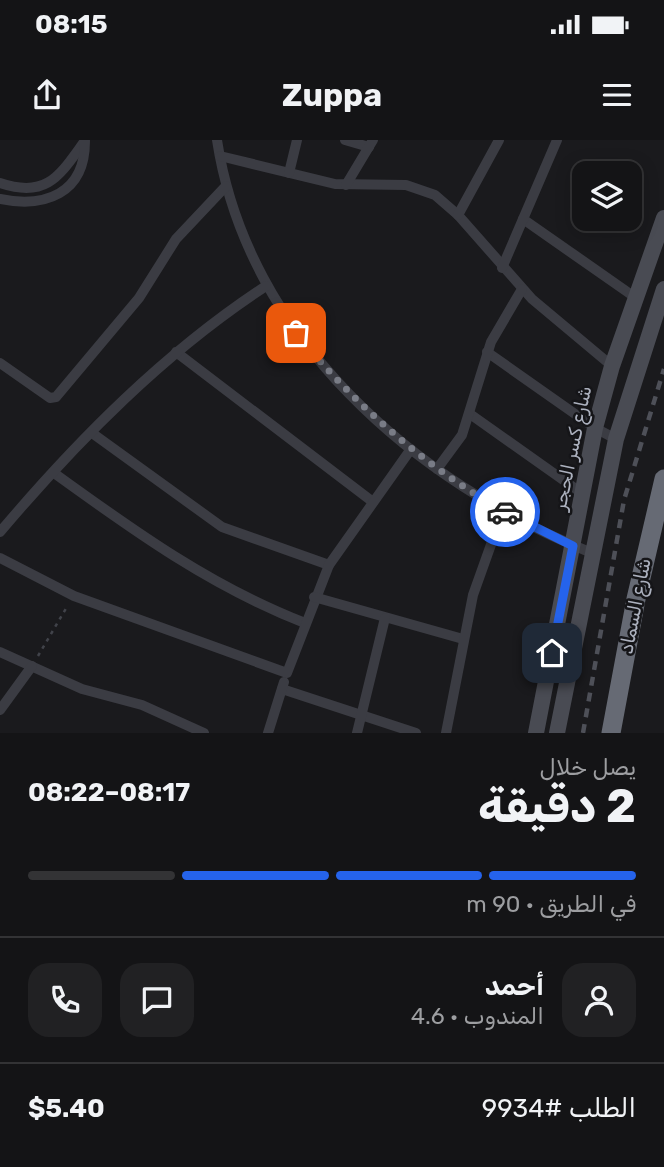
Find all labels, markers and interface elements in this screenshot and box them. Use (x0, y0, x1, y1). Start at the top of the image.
text: 08:15 (35, 9, 108, 40)
icon: share (28, 76, 66, 114)
text: Zuppa (282, 76, 382, 114)
icon: menu (598, 76, 636, 114)
map controls (572, 161, 642, 231)
button: layers (572, 161, 642, 231)
pin (266, 303, 326, 363)
icon: bag (277, 314, 315, 352)
street label: شارع كسر الحجر (547, 384, 598, 514)
courier (470, 477, 540, 547)
icon: car (486, 493, 524, 531)
street label: شارع السماد (614, 556, 658, 656)
pin (522, 623, 582, 683)
icon: home (533, 634, 571, 672)
text: يصل خلال (540, 753, 636, 781)
text: 08:17–08:22 (28, 777, 190, 808)
text: 2 دقيقة (478, 779, 636, 834)
text: في الطريق · 90 m (466, 890, 636, 918)
button: phone (28, 963, 102, 1037)
button: chat (120, 963, 194, 1037)
button: person (562, 963, 636, 1037)
text: أحمد (485, 971, 544, 1002)
text: المندوب · 4.6 (411, 1002, 544, 1030)
text: $5.40 (28, 1093, 105, 1124)
text: الطلب #9934 (482, 1093, 636, 1124)

